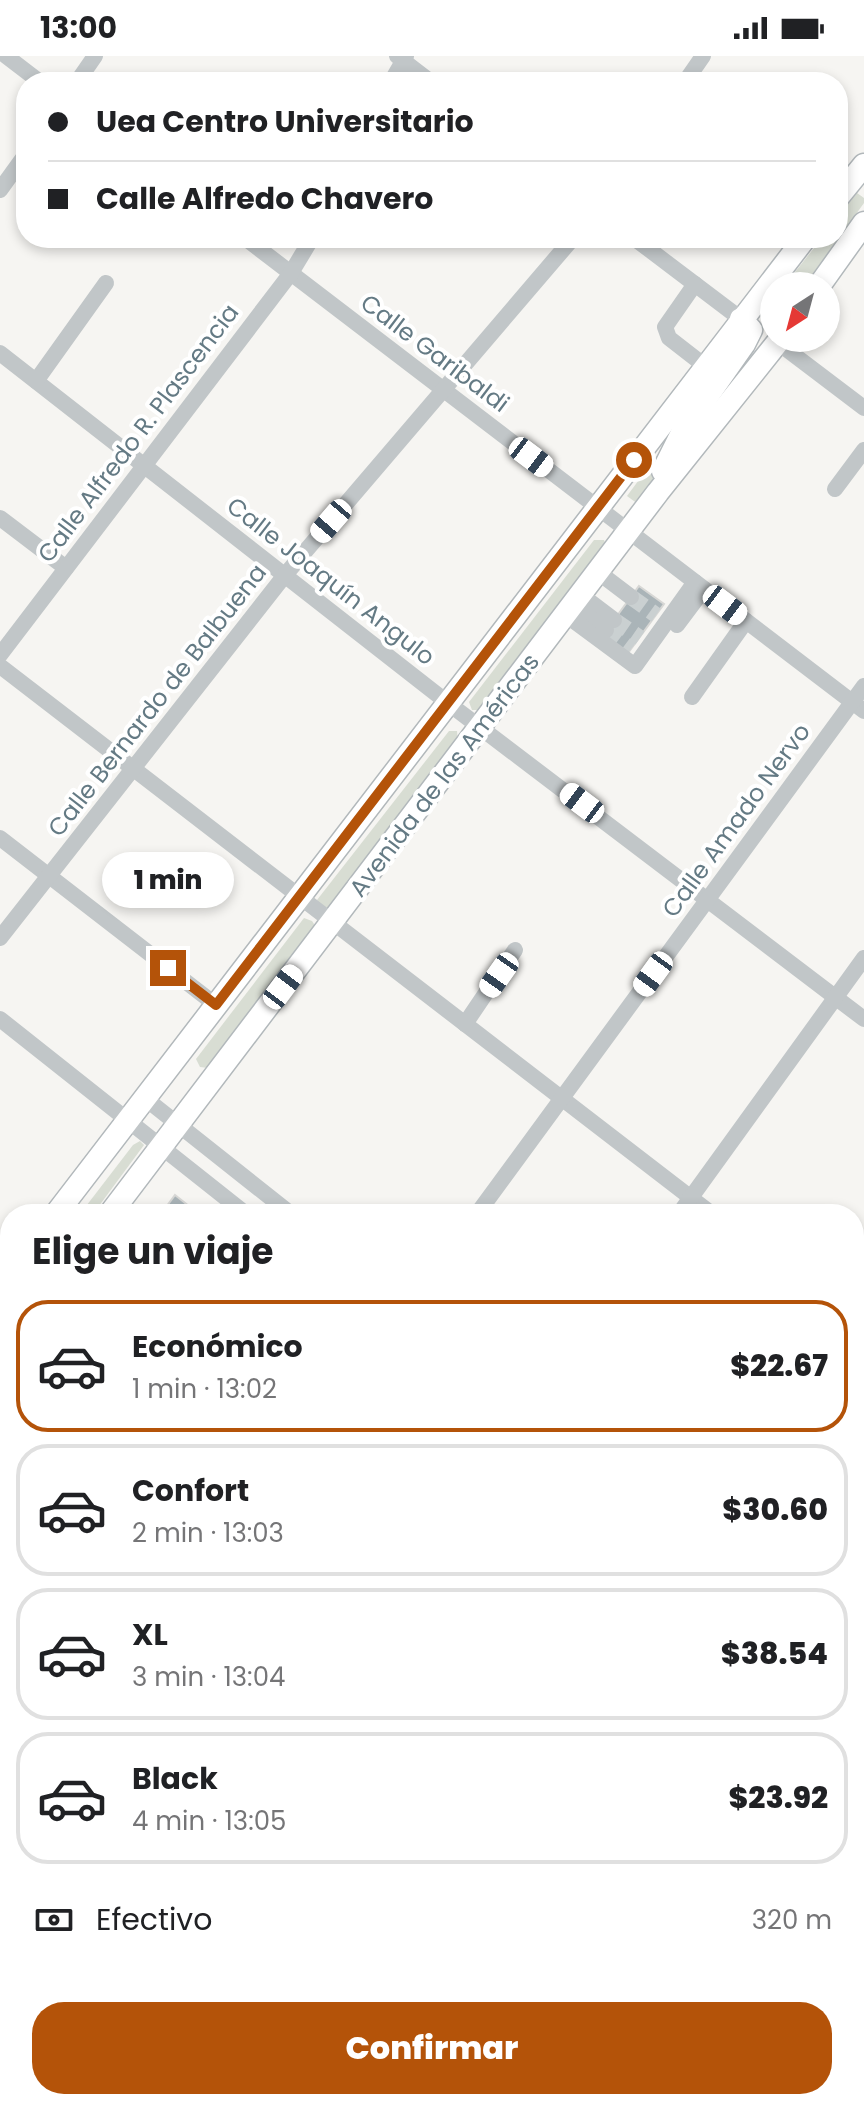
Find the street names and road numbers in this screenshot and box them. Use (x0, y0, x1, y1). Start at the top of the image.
street label: Calle Garibaldi (354, 286, 516, 420)
street label: Calle Alfredo R. Plascencia (30, 297, 246, 569)
street label: Calle Joaquín Angulo (220, 489, 442, 673)
street label: Calle Bernardo de Balbuena (40, 557, 274, 843)
street label: Avenida de las Américas (341, 646, 547, 904)
street label: Calle Amado Nervo (654, 716, 818, 924)

